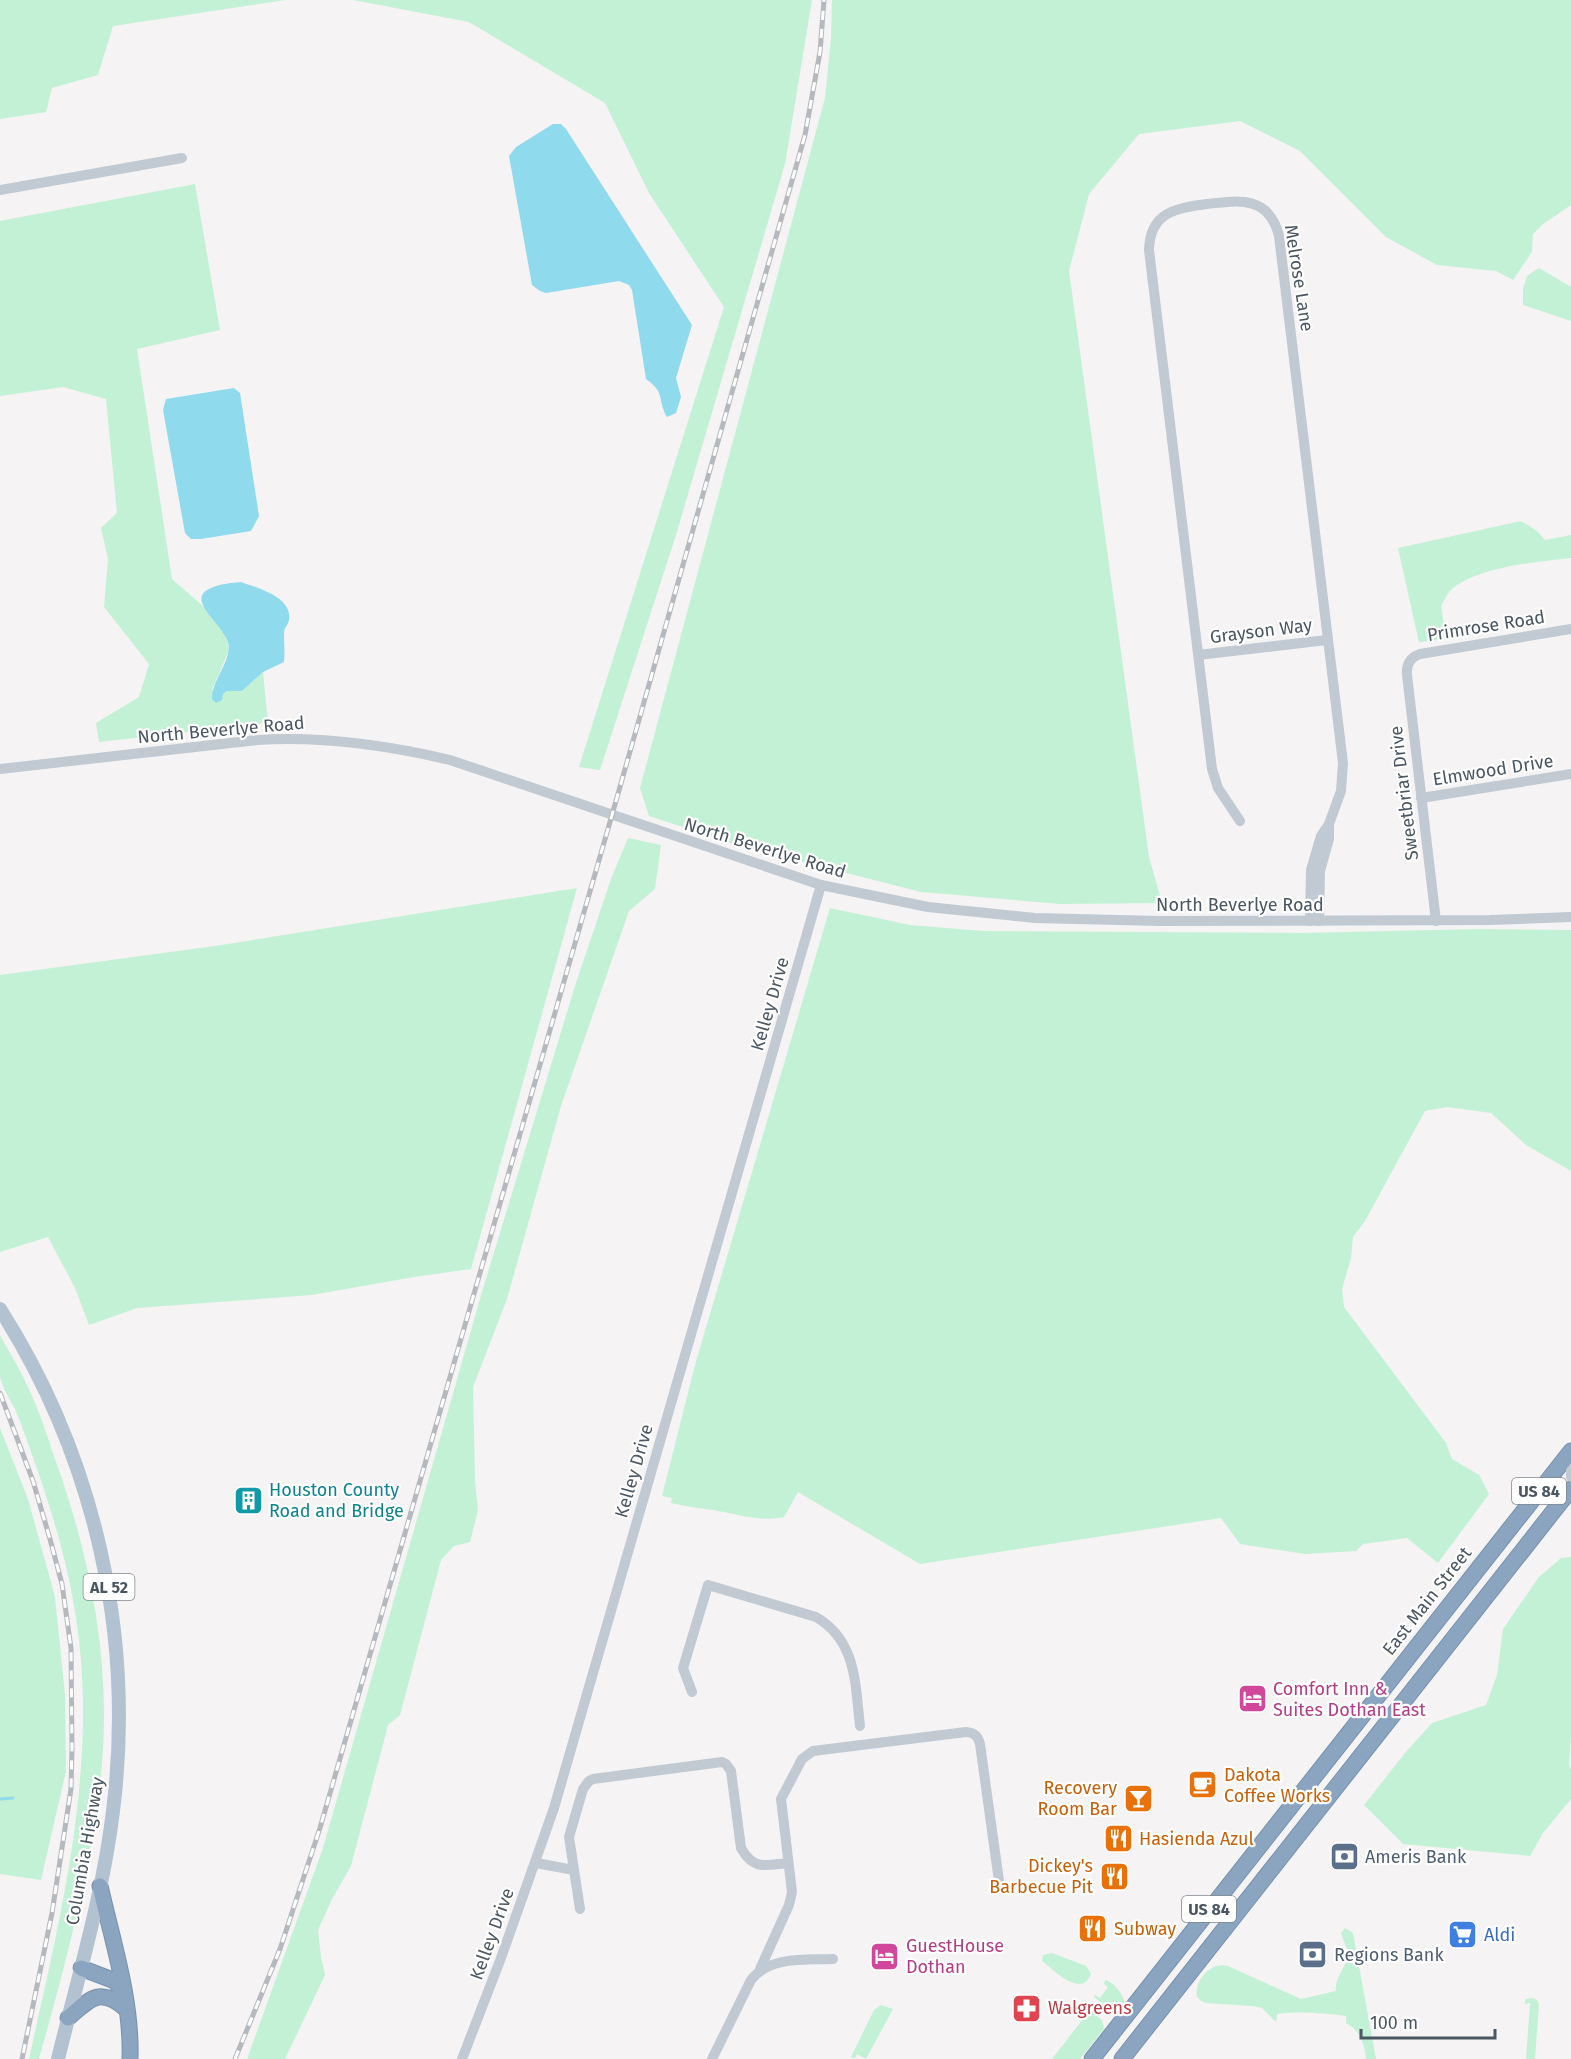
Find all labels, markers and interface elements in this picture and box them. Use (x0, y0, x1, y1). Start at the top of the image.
street label: Melrose Lane (1280, 223, 1318, 333)
street label: Primrose Road (1426, 606, 1546, 646)
street label: Grayson Way (1209, 614, 1314, 648)
street label: North Beverlye Road (136, 712, 306, 748)
street label: Sweetbriar Drive (1385, 725, 1423, 861)
street label: Elmwood Drive (1431, 750, 1555, 790)
street label: North Beverlye Road (682, 813, 848, 883)
street label: North Beverlye Road (1156, 894, 1324, 916)
street label: Kelley Drive (746, 955, 794, 1053)
street label: Kelley Drive (610, 1422, 658, 1520)
road number: US 84 (1512, 1478, 1566, 1504)
place label: Houston County Road and Bridge (269, 1479, 404, 1522)
building icon: Houston County Road and Bridge (232, 1484, 264, 1516)
street label: East Main Street (1378, 1542, 1477, 1660)
road number: AL 52 (84, 1574, 134, 1600)
place label: Comfort Inn & Suites Dothan East (1273, 1678, 1426, 1721)
hotel icon: Comfort Inn & Suites Dothan East (1236, 1683, 1268, 1715)
place label: Dakota Coffee Works (1224, 1764, 1330, 1807)
cafe icon: Dakota Coffee Works (1187, 1769, 1219, 1801)
street label: Columbia Highway (61, 1775, 109, 1927)
place label: Recovery Room Bar (1037, 1777, 1117, 1820)
bar icon: Recovery Room Bar (1122, 1782, 1154, 1814)
restaurant icon: Hasienda Azul (1102, 1823, 1134, 1855)
place label: Hasienda Azul (1139, 1828, 1254, 1850)
bank icon: Ameris Bank (1328, 1841, 1360, 1873)
place label: Ameris Bank (1365, 1846, 1467, 1868)
place label: Dickey's Barbecue Pit (989, 1855, 1093, 1898)
restaurant icon: Dickey's Barbecue Pit (1098, 1860, 1130, 1892)
street label: Kelley Drive (465, 1885, 519, 1983)
road number: US 84 (1182, 1896, 1236, 1922)
restaurant icon: Subway (1077, 1913, 1109, 1945)
place label: Subway (1114, 1918, 1176, 1940)
supermarket icon: Aldi (1447, 1919, 1479, 1951)
place label: Aldi (1484, 1924, 1515, 1946)
place label: GuestHouse Dothan (906, 1935, 1004, 1978)
bank icon: Regions Bank (1297, 1939, 1329, 1971)
hotel icon: GuestHouse Dothan (869, 1940, 901, 1972)
place label: Regions Bank (1334, 1944, 1444, 1966)
pharmacy icon: Walgreens (1011, 1992, 1043, 2024)
place label: Walgreens (1048, 1997, 1132, 2019)
scale bar (1361, 2002, 1494, 2040)
text: 100 m (1370, 2012, 1418, 2034)

